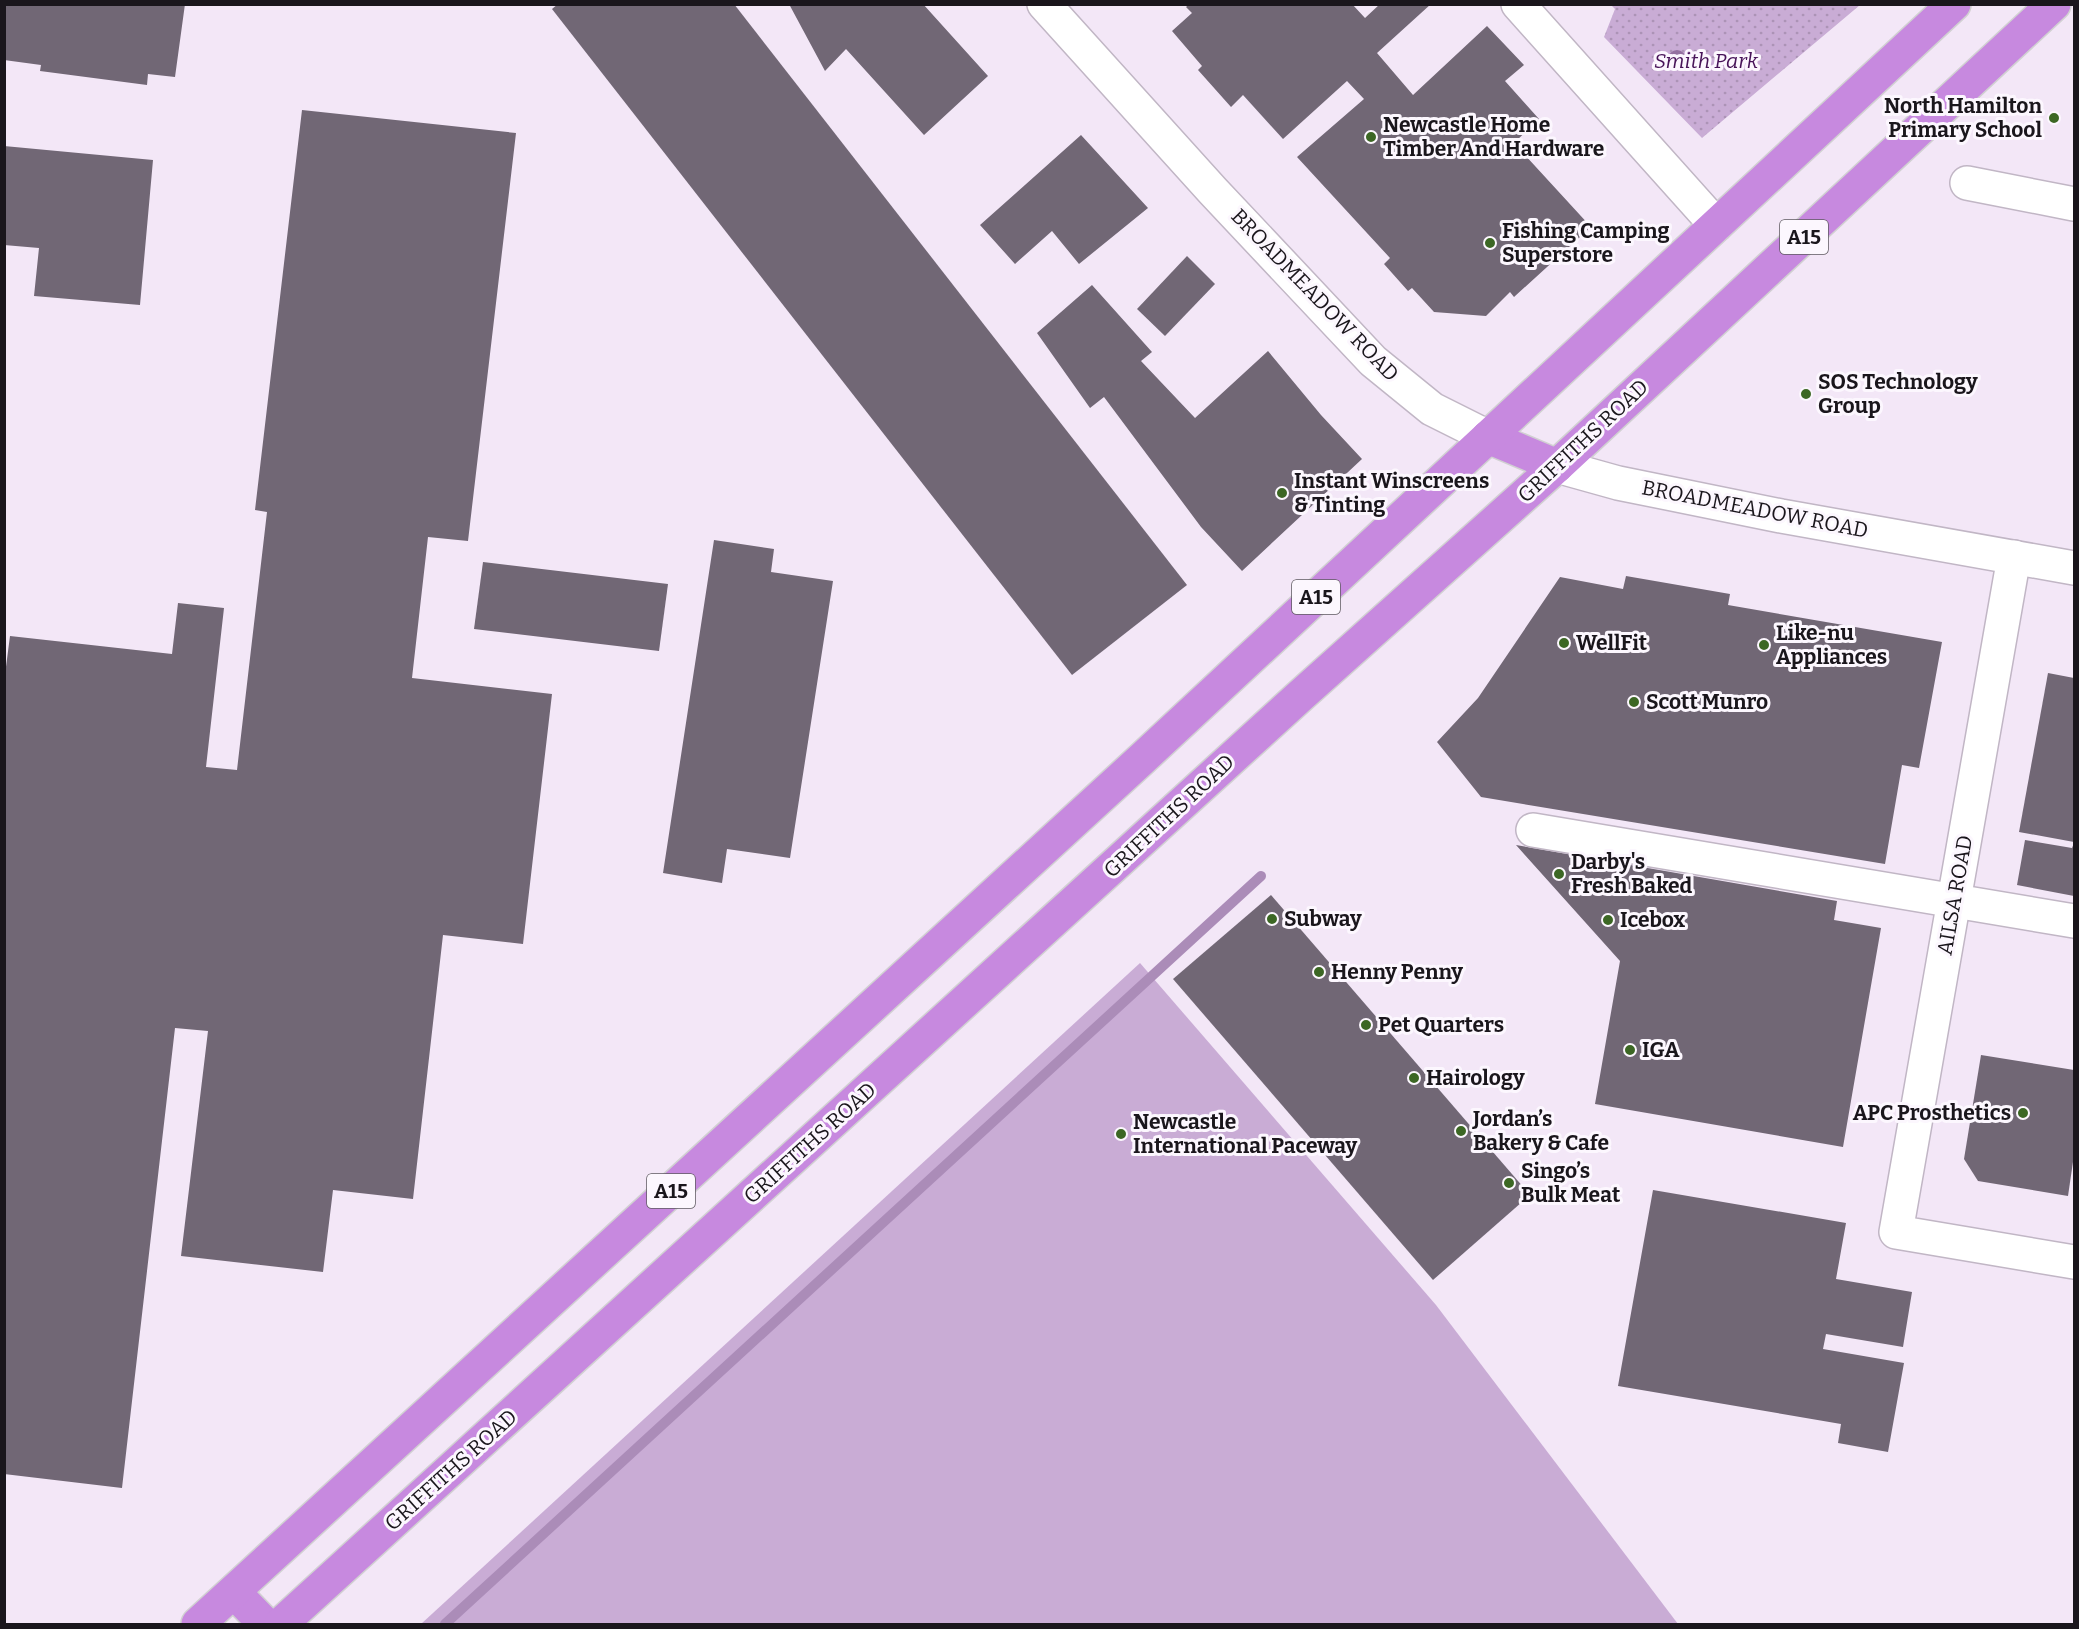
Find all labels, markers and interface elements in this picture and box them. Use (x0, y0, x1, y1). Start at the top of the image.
park label: Smith Park (1654, 48, 1759, 74)
place label: North Hamilton Primary School (1884, 93, 2042, 143)
marker: North Hamilton Primary School (2047, 111, 2061, 125)
place label: Newcastle Home Timber And Hardware (1383, 112, 1604, 162)
marker: Newcastle Home Timber And Hardware (1364, 130, 1378, 144)
street label: BROADMEADOW ROAD (1226, 203, 1404, 387)
place label: Fishing Camping Superstore (1502, 218, 1670, 268)
road number: A15 (1780, 220, 1828, 254)
marker: Fishing Camping Superstore (1483, 236, 1497, 250)
place label: SOS Technology Group (1818, 369, 1978, 419)
street label: GRIFFITHS ROAD (1512, 374, 1654, 508)
marker: SOS Technology Group (1799, 387, 1813, 401)
place label: Instant Winscreens & Tinting (1294, 468, 1489, 518)
street label: BROADMEADOW ROAD (1640, 474, 1870, 544)
marker: Instant Winscreens & Tinting (1275, 486, 1289, 500)
road number: A15 (1292, 580, 1340, 614)
place label: Like-nu Appliances (1776, 620, 1887, 670)
place label: WellFit (1576, 630, 1648, 656)
marker: WellFit (1557, 636, 1571, 650)
marker: Like-nu Appliances (1757, 638, 1771, 652)
place label: Scott Munro (1646, 689, 1768, 715)
marker: Scott Munro (1627, 695, 1641, 709)
street label: GRIFFITHS ROAD (1098, 749, 1240, 883)
street label: AILSA ROAD (1932, 833, 1978, 957)
place label: Darby's Fresh Baked (1571, 849, 1693, 899)
marker: Darby's Fresh Baked (1552, 867, 1566, 881)
place label: Subway (1284, 906, 1362, 932)
place label: Icebox (1620, 907, 1685, 933)
marker: Subway (1265, 912, 1279, 926)
marker: Icebox (1601, 913, 1615, 927)
place label: Henny Penny (1331, 959, 1463, 985)
marker: Henny Penny (1312, 965, 1326, 979)
place label: Pet Quarters (1378, 1012, 1504, 1038)
marker: Pet Quarters (1359, 1018, 1373, 1032)
place label: IGA (1642, 1037, 1680, 1063)
marker: IGA (1623, 1043, 1637, 1057)
place label: Hairology (1426, 1065, 1525, 1091)
marker: Hairology (1407, 1071, 1421, 1085)
street label: GRIFFITHS ROAD (738, 1077, 882, 1209)
place label: APC Prosthetics (1853, 1100, 2011, 1126)
place label: Jordan’s Bakery & Cafe (1472, 1106, 1609, 1156)
marker: APC Prosthetics (2016, 1106, 2030, 1120)
place label: Newcastle International Paceway (1133, 1109, 1357, 1159)
marker: Jordan’s Bakery & Cafe (1454, 1124, 1468, 1138)
marker: Newcastle International Paceway (1114, 1127, 1128, 1141)
place label: Singo’s Bulk Meat (1521, 1158, 1621, 1208)
road number: A15 (647, 1174, 695, 1208)
marker: Singo’s Bulk Meat (1502, 1176, 1516, 1190)
street label: GRIFFITHS ROAD (379, 1404, 523, 1536)

